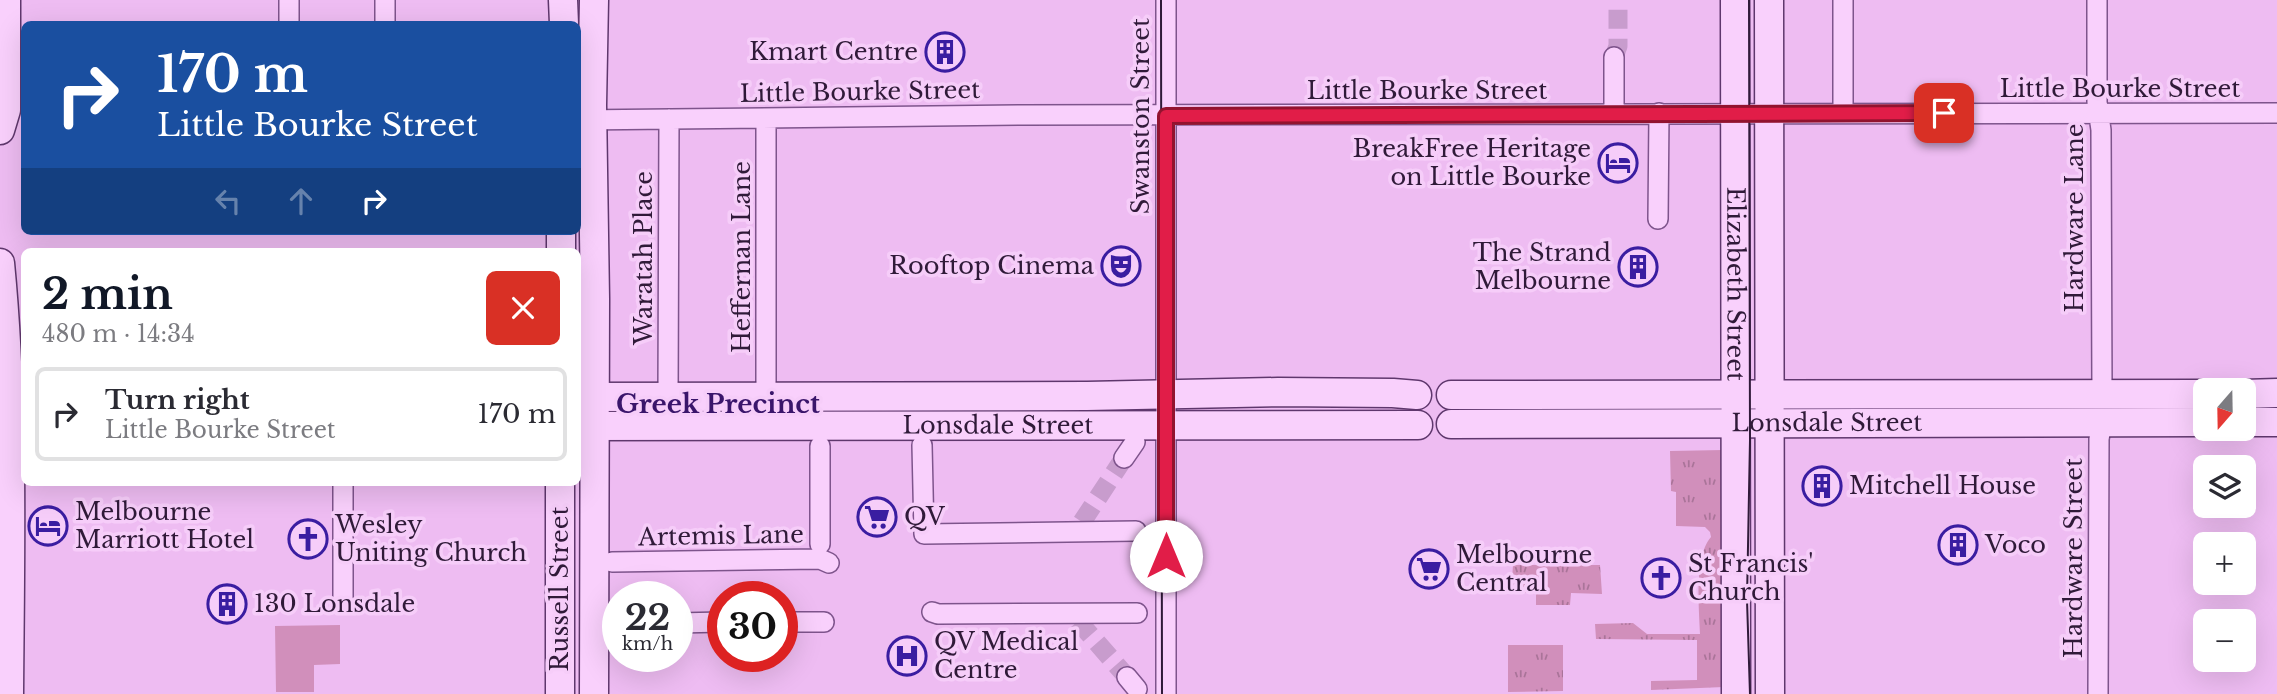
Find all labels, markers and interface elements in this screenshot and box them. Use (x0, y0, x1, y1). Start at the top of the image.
street label: Swanston Street (1126, 18, 1155, 214)
building icon: Kmart Centre (924, 31, 966, 73)
place label: Kmart Centre (749, 37, 918, 66)
text: 170 m (157, 44, 308, 105)
icon: right (42, 49, 133, 140)
street label: Little Bourke Street (2000, 74, 2240, 103)
street label: Little Bourke Street (739, 75, 981, 108)
street label: Little Bourke Street (1307, 76, 1547, 105)
pin (1914, 83, 1974, 143)
icon: arrive (1925, 94, 1963, 132)
text: Little Bourke Street (157, 105, 478, 145)
street label: Hardware Lane (2060, 123, 2089, 313)
place label: BreakFree Heritage on Little Bourke (1353, 134, 1591, 191)
hotel icon: BreakFree Heritage on Little Bourke (1597, 142, 1639, 184)
street label: Heffernan Lane (727, 161, 756, 353)
street label: Waratah Place (629, 171, 658, 346)
icon: left (209, 182, 247, 220)
icon: ahead (282, 182, 320, 220)
icon: right (355, 182, 393, 220)
street label: Elizabeth Street (1721, 187, 1751, 381)
place label: The Strand Melbourne (1473, 238, 1611, 295)
theatre icon: Rooftop Cinema (1100, 245, 1142, 287)
building icon: The Strand Melbourne (1617, 246, 1659, 288)
place label: Rooftop Cinema (889, 251, 1095, 280)
text: 2 min (42, 268, 173, 320)
button: close (486, 271, 560, 345)
text: 480 m · 14:34 (42, 320, 195, 348)
north arrow (2193, 378, 2256, 441)
map controls (2193, 378, 2256, 672)
text: Turn right (105, 384, 250, 416)
district label: Greek Precinct (616, 388, 820, 420)
icon: right (46, 395, 84, 433)
text: 170 m (477, 398, 556, 430)
street label: Lonsdale Street (1732, 408, 1922, 437)
street label: Lonsdale Street (903, 410, 1093, 440)
text: Little Bourke Street (105, 416, 336, 444)
button: layers (2193, 455, 2256, 518)
street label: Hardware Street (2059, 458, 2088, 658)
building icon: Mitchell House (1801, 465, 1843, 507)
place label: Mitchell House (1849, 471, 2036, 500)
supermarket icon: QV (856, 496, 898, 538)
place label: Melbourne Marriott Hotel (75, 497, 254, 554)
place label: QV (904, 502, 946, 531)
hotel icon: Melbourne Marriott Hotel (27, 505, 69, 547)
street label: Russell Street (545, 506, 574, 672)
place label: Wesley Uniting Church (334, 510, 527, 567)
church icon: Wesley Uniting Church (287, 518, 329, 560)
position arrow (1129, 519, 1203, 593)
street label: Artemis Lane (637, 520, 804, 551)
building icon: Voco (1937, 524, 1979, 566)
place label: Voco (1984, 530, 2046, 559)
button: + (2193, 532, 2256, 595)
place label: Melbourne Central (1456, 540, 1592, 597)
supermarket icon: Melbourne Central (1408, 548, 1450, 590)
place label: St Francis' Church (1688, 549, 1813, 606)
church icon: St Francis' Church (1640, 557, 1682, 599)
speed limit sign: 30 (707, 581, 798, 672)
building icon: 130 Lonsdale (206, 583, 248, 625)
place label: 130 Lonsdale (254, 589, 415, 618)
text: 22 (625, 596, 670, 639)
button: − (2193, 609, 2256, 672)
place label: QV Medical Centre (934, 627, 1079, 684)
text: km/h (622, 633, 673, 655)
hospital icon: QV Medical Centre (886, 635, 928, 677)

